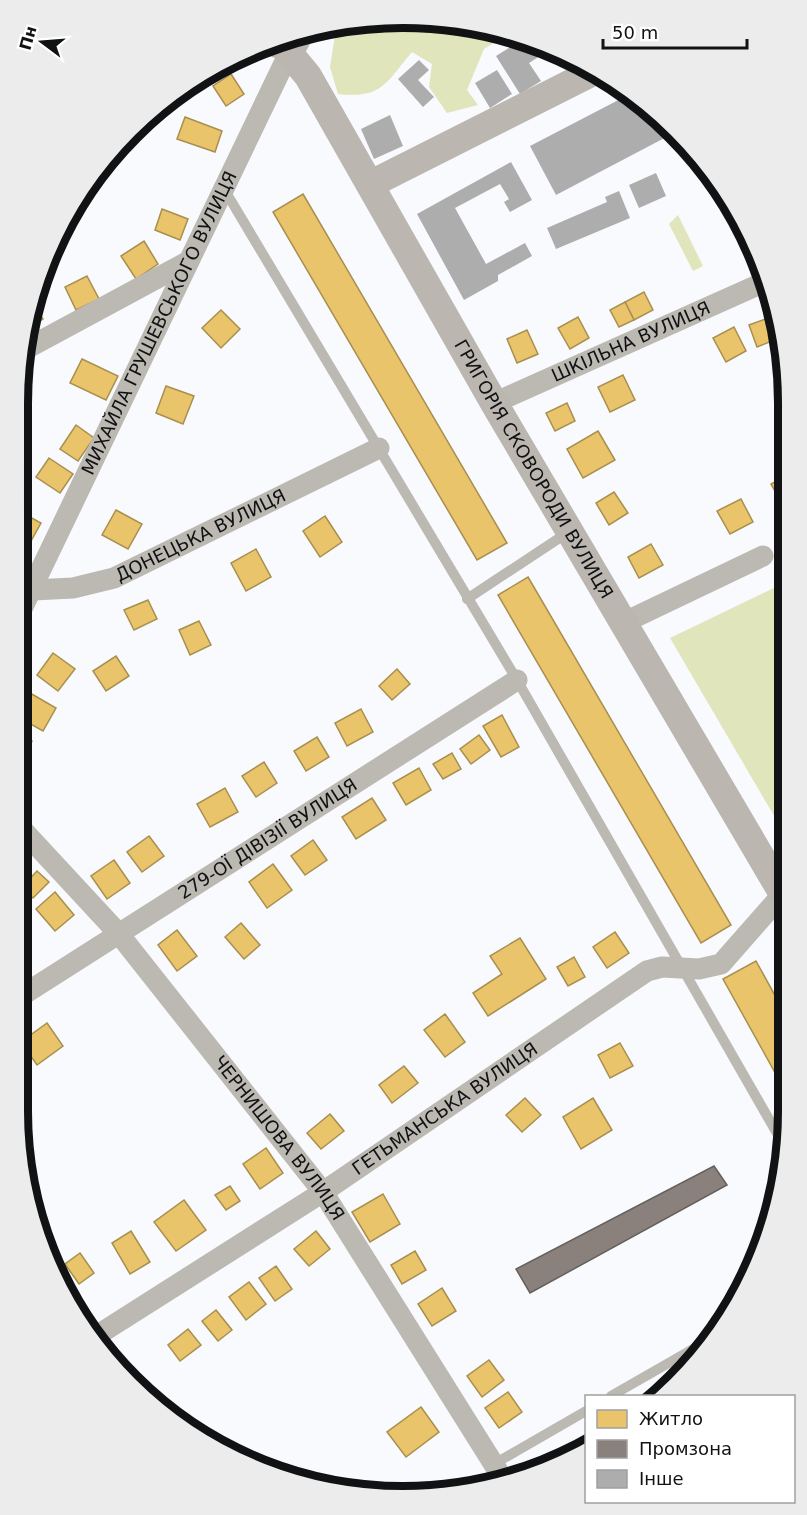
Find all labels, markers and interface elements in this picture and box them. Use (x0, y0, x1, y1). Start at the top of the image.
north arrow (12, 12, 72, 72)
scale bar (603, 12, 747, 50)
text: 50 m (612, 22, 658, 43)
text: Пн (16, 24, 41, 52)
street label: МИХАЙЛА ГРУШЕВСЬКОГО ВУЛИЦЯ (77, 168, 241, 478)
street label: ШКІЛЬНА ВУЛИЦЯ (548, 297, 713, 386)
street label: ГРИГОРІЯ СКОВОРОДИ ВУЛИЦЯ (450, 336, 618, 602)
street label: ДОНЕЦЬКА ВУЛИЦЯ (112, 484, 289, 586)
street label: 279-ОЇ ДІВІЗІЇ ВУЛИЦЯ (174, 774, 361, 903)
street label: ГЕТЬМАНСЬКА ВУЛИЦЯ (348, 1038, 541, 1179)
street label: ЧЕРНИШОВА ВУЛИЦЯ (209, 1051, 349, 1224)
legend (585, 1395, 795, 1503)
text: Житло (639, 1408, 703, 1429)
text: Промзона (639, 1438, 732, 1459)
text: Інше (639, 1468, 684, 1489)

